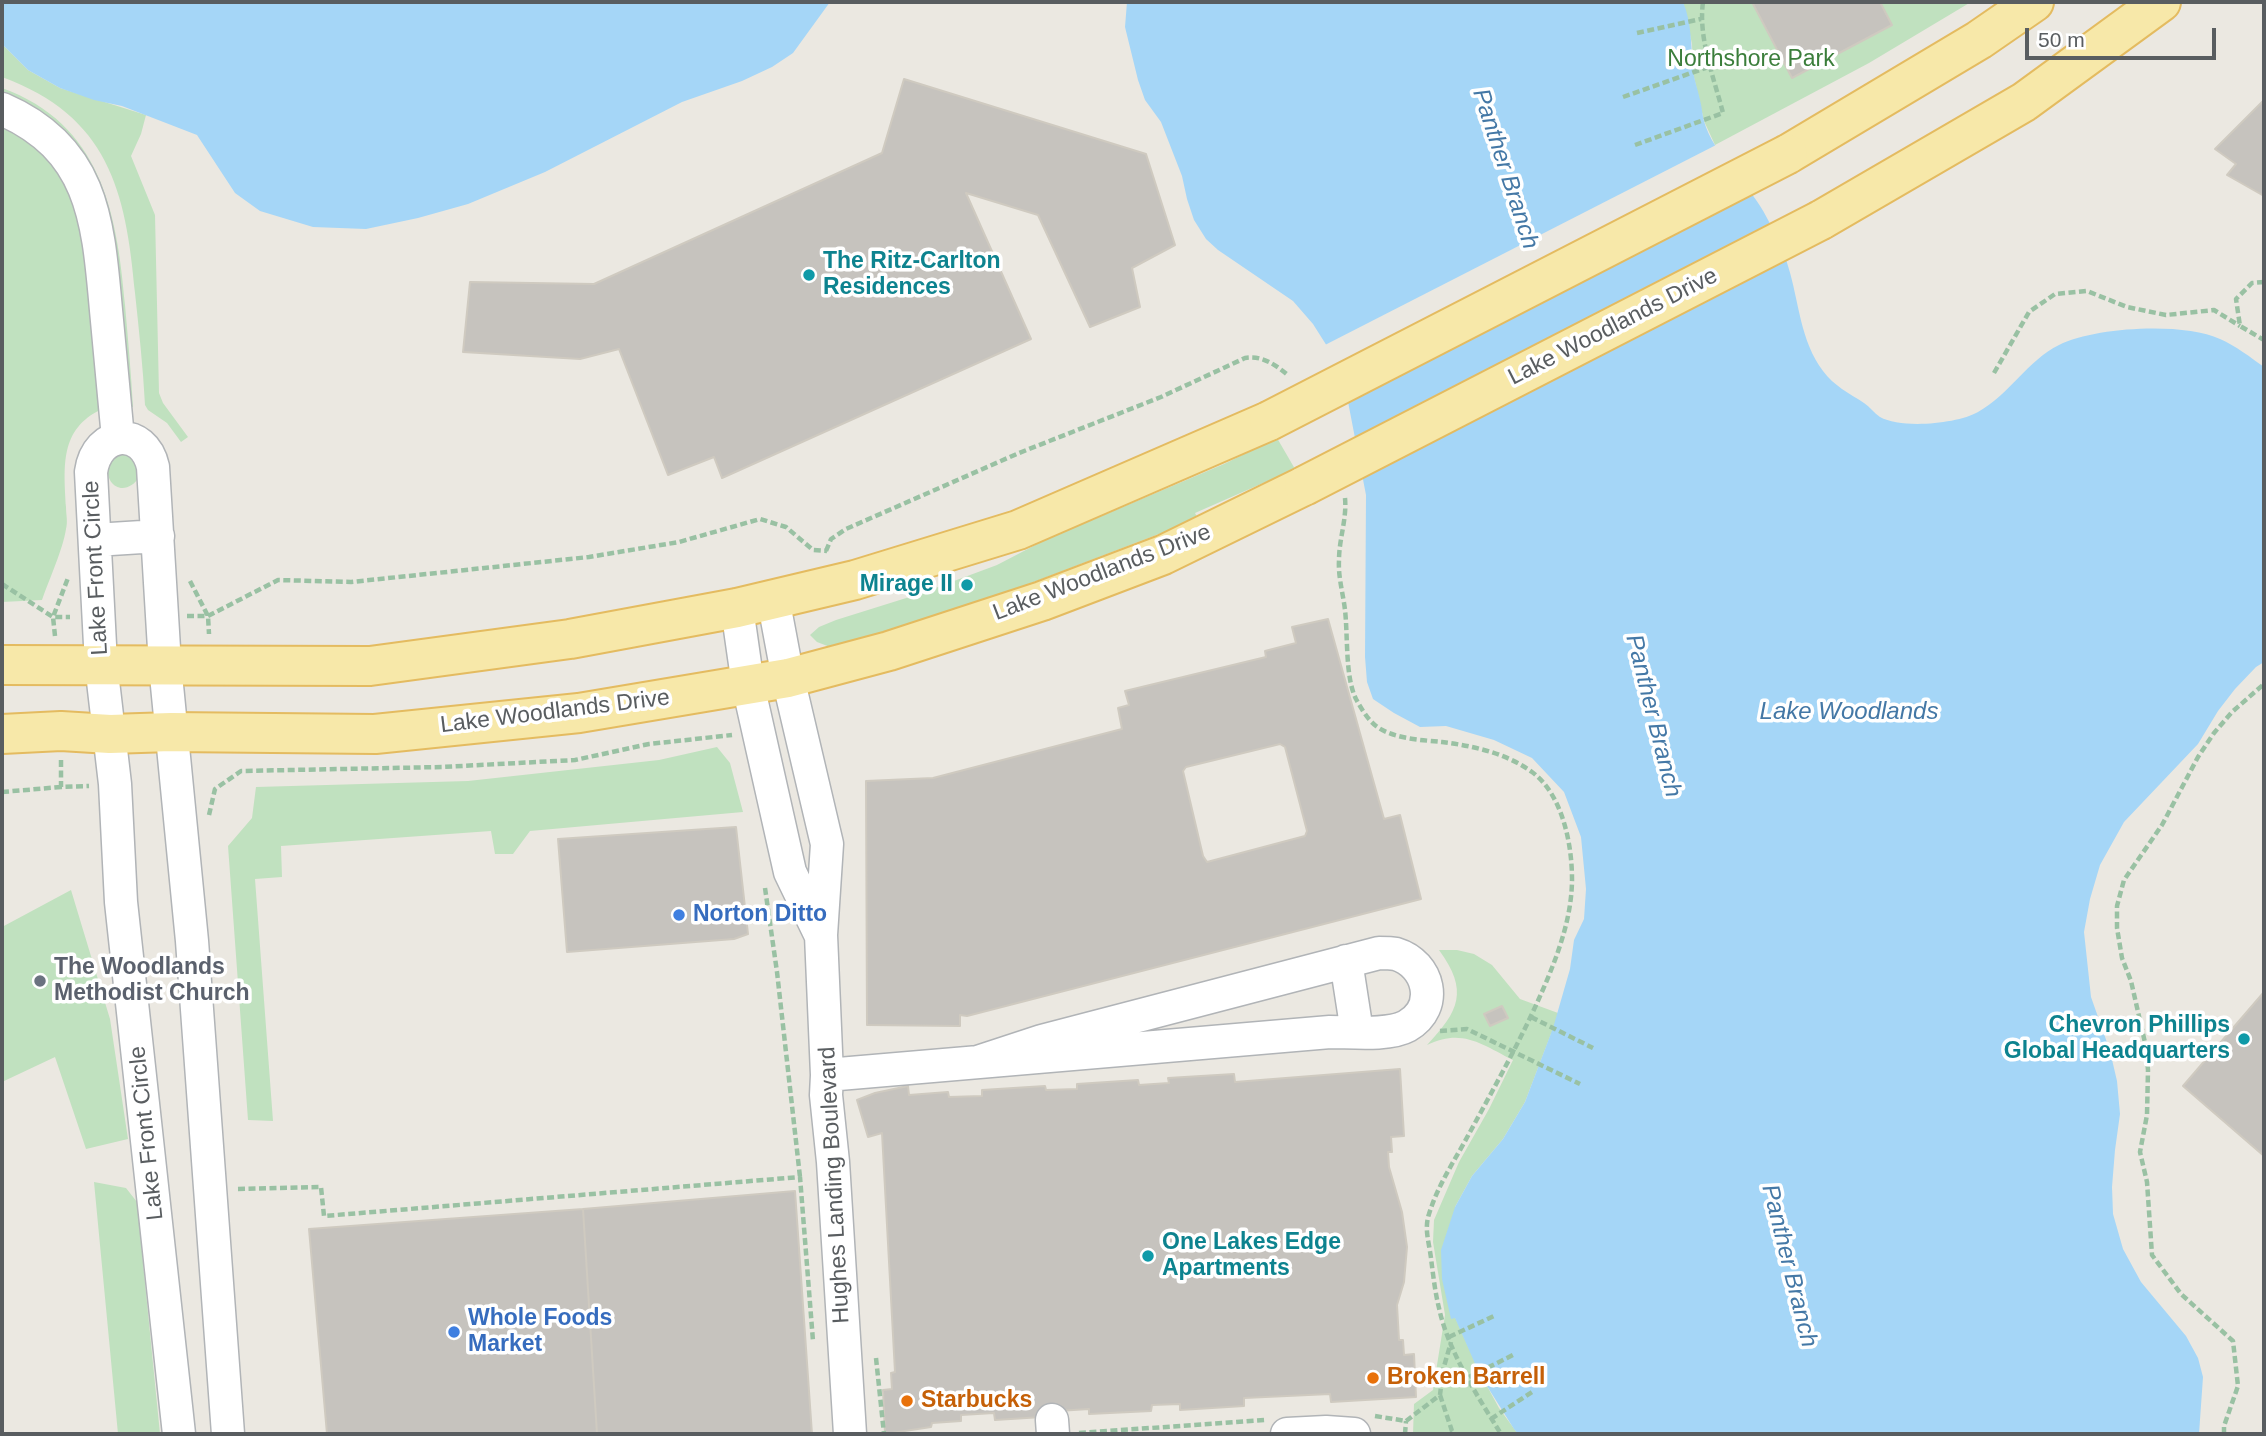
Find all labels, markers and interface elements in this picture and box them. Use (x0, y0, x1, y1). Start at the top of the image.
scale bar (2028, 14, 2219, 58)
text: 50 m (2038, 28, 2085, 51)
park label: Northshore Park (1667, 46, 1835, 74)
water label: Panther Branch (1466, 85, 1544, 253)
place label: The Ritz-Carlton Residences (823, 248, 1001, 302)
street label: Lake Woodlands Drive (1504, 262, 1722, 392)
marker: The Ritz-Carlton Residences (801, 267, 817, 283)
street label: Lake Front Circle (78, 480, 114, 656)
street label: Lake Woodlands Drive (989, 519, 1215, 627)
place label: Mirage II (860, 571, 953, 599)
marker: Mirage II (959, 577, 975, 593)
water label: Panther Branch (1619, 632, 1687, 800)
street label: Lake Woodlands Drive (439, 684, 671, 740)
water label: Lake Woodlands (1760, 698, 1938, 726)
place label: Norton Ditto (693, 901, 827, 929)
marker: Norton Ditto (671, 907, 687, 923)
place label: The Woodlands Methodist Church (54, 954, 249, 1008)
marker: The Woodlands Methodist Church (32, 973, 48, 989)
place label: Chevron Phillips Global Headquarters (2004, 1012, 2230, 1066)
marker: Chevron Phillips Global Headquarters (2236, 1031, 2252, 1047)
street label: Lake Front Circle (124, 1044, 170, 1222)
street label: Hughes Landing Boulevard (814, 1046, 856, 1324)
water label: Panther Branch (1755, 1182, 1823, 1350)
place label: One Lakes Edge Apartments (1162, 1229, 1341, 1283)
marker: One Lakes Edge Apartments (1140, 1248, 1156, 1264)
place label: Whole Foods Market (468, 1305, 612, 1359)
marker: Whole Foods Market (446, 1324, 462, 1340)
place label: Broken Barrell (1387, 1364, 1546, 1392)
marker: Broken Barrell (1365, 1370, 1381, 1386)
place label: Starbucks (921, 1387, 1032, 1415)
marker: Starbucks (899, 1393, 915, 1409)

